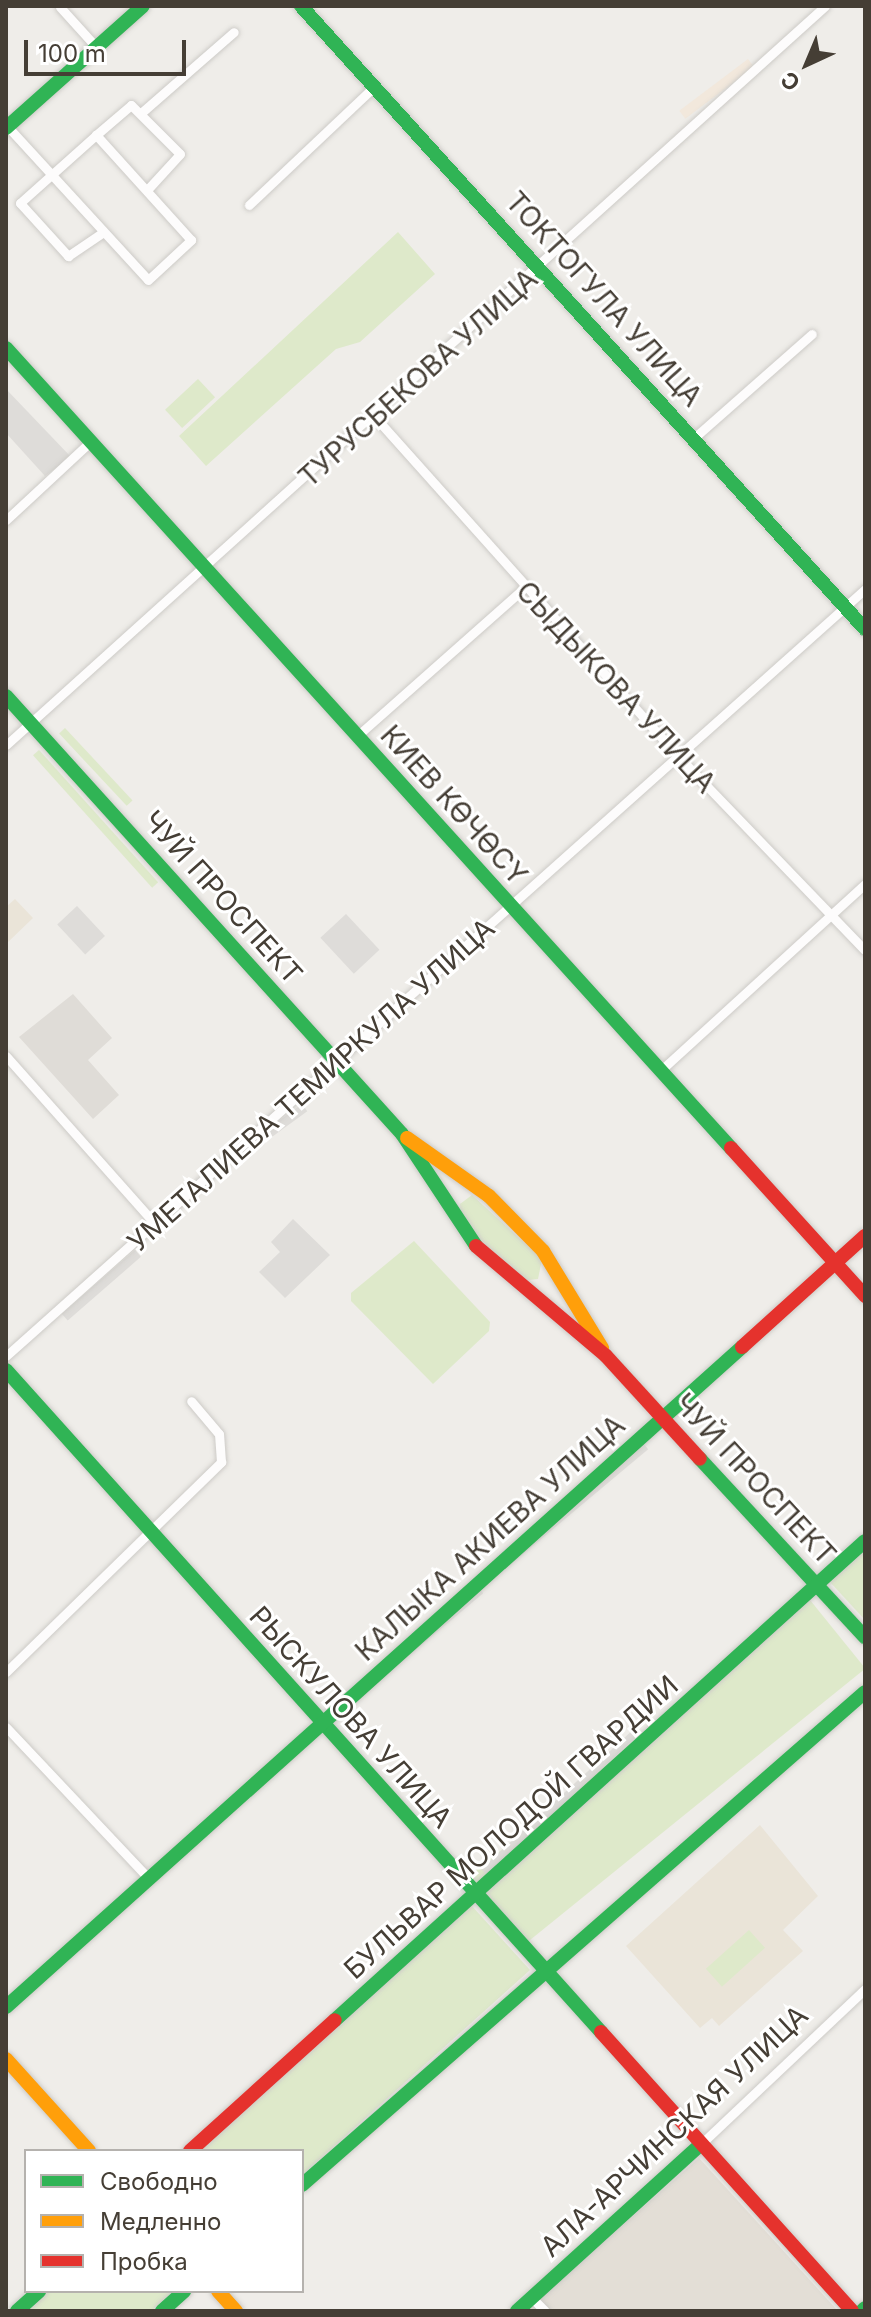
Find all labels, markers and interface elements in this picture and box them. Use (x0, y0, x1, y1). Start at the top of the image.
scale bar (28, 24, 190, 74)
north arrow (767, 24, 847, 104)
text: 100 m (38, 39, 106, 68)
text: С (775, 66, 805, 96)
street label: ТОКТОГУЛА УЛИЦА (499, 185, 709, 413)
street label: ТУРУСБЕКОВА УЛИЦА (292, 262, 544, 494)
street label: СЫДЫКОВА УЛИЦА (509, 574, 723, 800)
street label: КИЕВ КӨЧӨСҮ (374, 718, 534, 892)
street label: ЧУЙ ПРОСПЕКТ (136, 804, 310, 990)
street label: УМЕТАЛИЕВА ТЕМИРКУЛА УЛИЦА (121, 911, 501, 1259)
street label: ЧУЙ ПРОСПЕКТ (667, 1387, 843, 1571)
street label: КАЛЫКА АКИЕВА УЛИЦА (349, 1408, 631, 1668)
street label: РЫСКУЛОВА УЛИЦА (243, 1599, 459, 1835)
street label: БУЛЬВАР МОЛОДОЙ ГВАРДИИ (337, 1668, 685, 1986)
street label: АЛА-АРЧИНСКАЯ УЛИЦА (533, 1998, 815, 2264)
legend (24, 2149, 304, 2293)
text: Свободно (100, 2167, 218, 2196)
text: Медленно (100, 2207, 221, 2236)
text: Пробка (100, 2247, 188, 2276)

